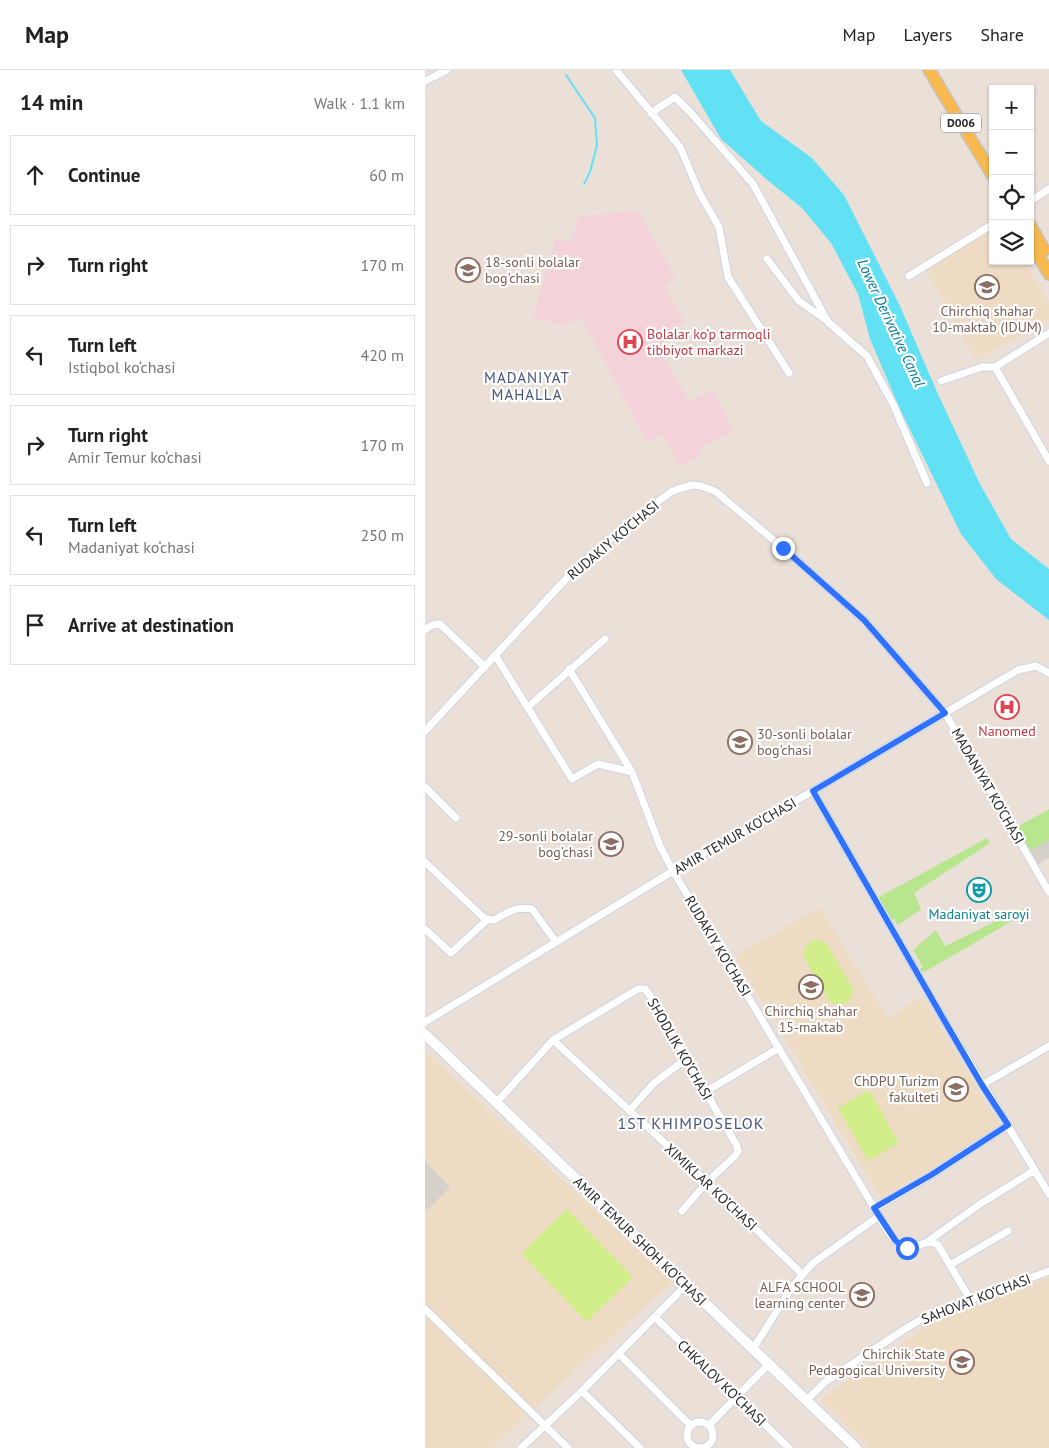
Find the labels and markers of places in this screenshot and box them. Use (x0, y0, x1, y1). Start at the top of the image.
place label: 18-sonli bolalar bog'chasi (485, 253, 580, 287)
school or university icon: 18-sonli bolalar bog'chasi (455, 257, 481, 283)
school or university icon: Chirchiq shahar 10-maktab (IDUM) (974, 274, 1000, 300)
place label: Chirchiq shahar 10-maktab (IDUM) (932, 302, 1042, 336)
place label: Bolalar ko‘p tarmoqli tibbiyot markazi (647, 325, 770, 359)
hospital icon: Bolalar ko‘p tarmoqli tibbiyot markazi (617, 329, 643, 355)
hospital icon: Nanomed (994, 694, 1020, 720)
place label: Nanomed (978, 722, 1036, 740)
place label: 30-sonli bolalar bog'chasi (757, 725, 852, 759)
school or university icon: 30-sonli bolalar bog'chasi (727, 729, 753, 755)
place label: 29-sonli bolalar bog'chasi (498, 827, 593, 861)
school or university icon: 29-sonli bolalar bog'chasi (598, 831, 624, 857)
theatre icon: Madaniyat saroyi (966, 877, 992, 903)
place label: Madaniyat saroyi (928, 905, 1030, 923)
school or university icon: Chirchiq shahar 15-maktab (798, 974, 824, 1000)
place label: Chirchiq shahar 15-maktab (764, 1002, 858, 1036)
place label: ChDPU Turizm fakulteti (854, 1072, 939, 1106)
school or university icon: ChDPU Turizm fakulteti (943, 1076, 969, 1102)
place label: ALFA SCHOOL learning center (755, 1278, 845, 1312)
school or university icon: ALFA SCHOOL learning center (849, 1282, 875, 1308)
place label: Chirchik State Pedagogical University (809, 1345, 945, 1379)
school or university icon: Chirchik State Pedagogical University (949, 1349, 975, 1375)

